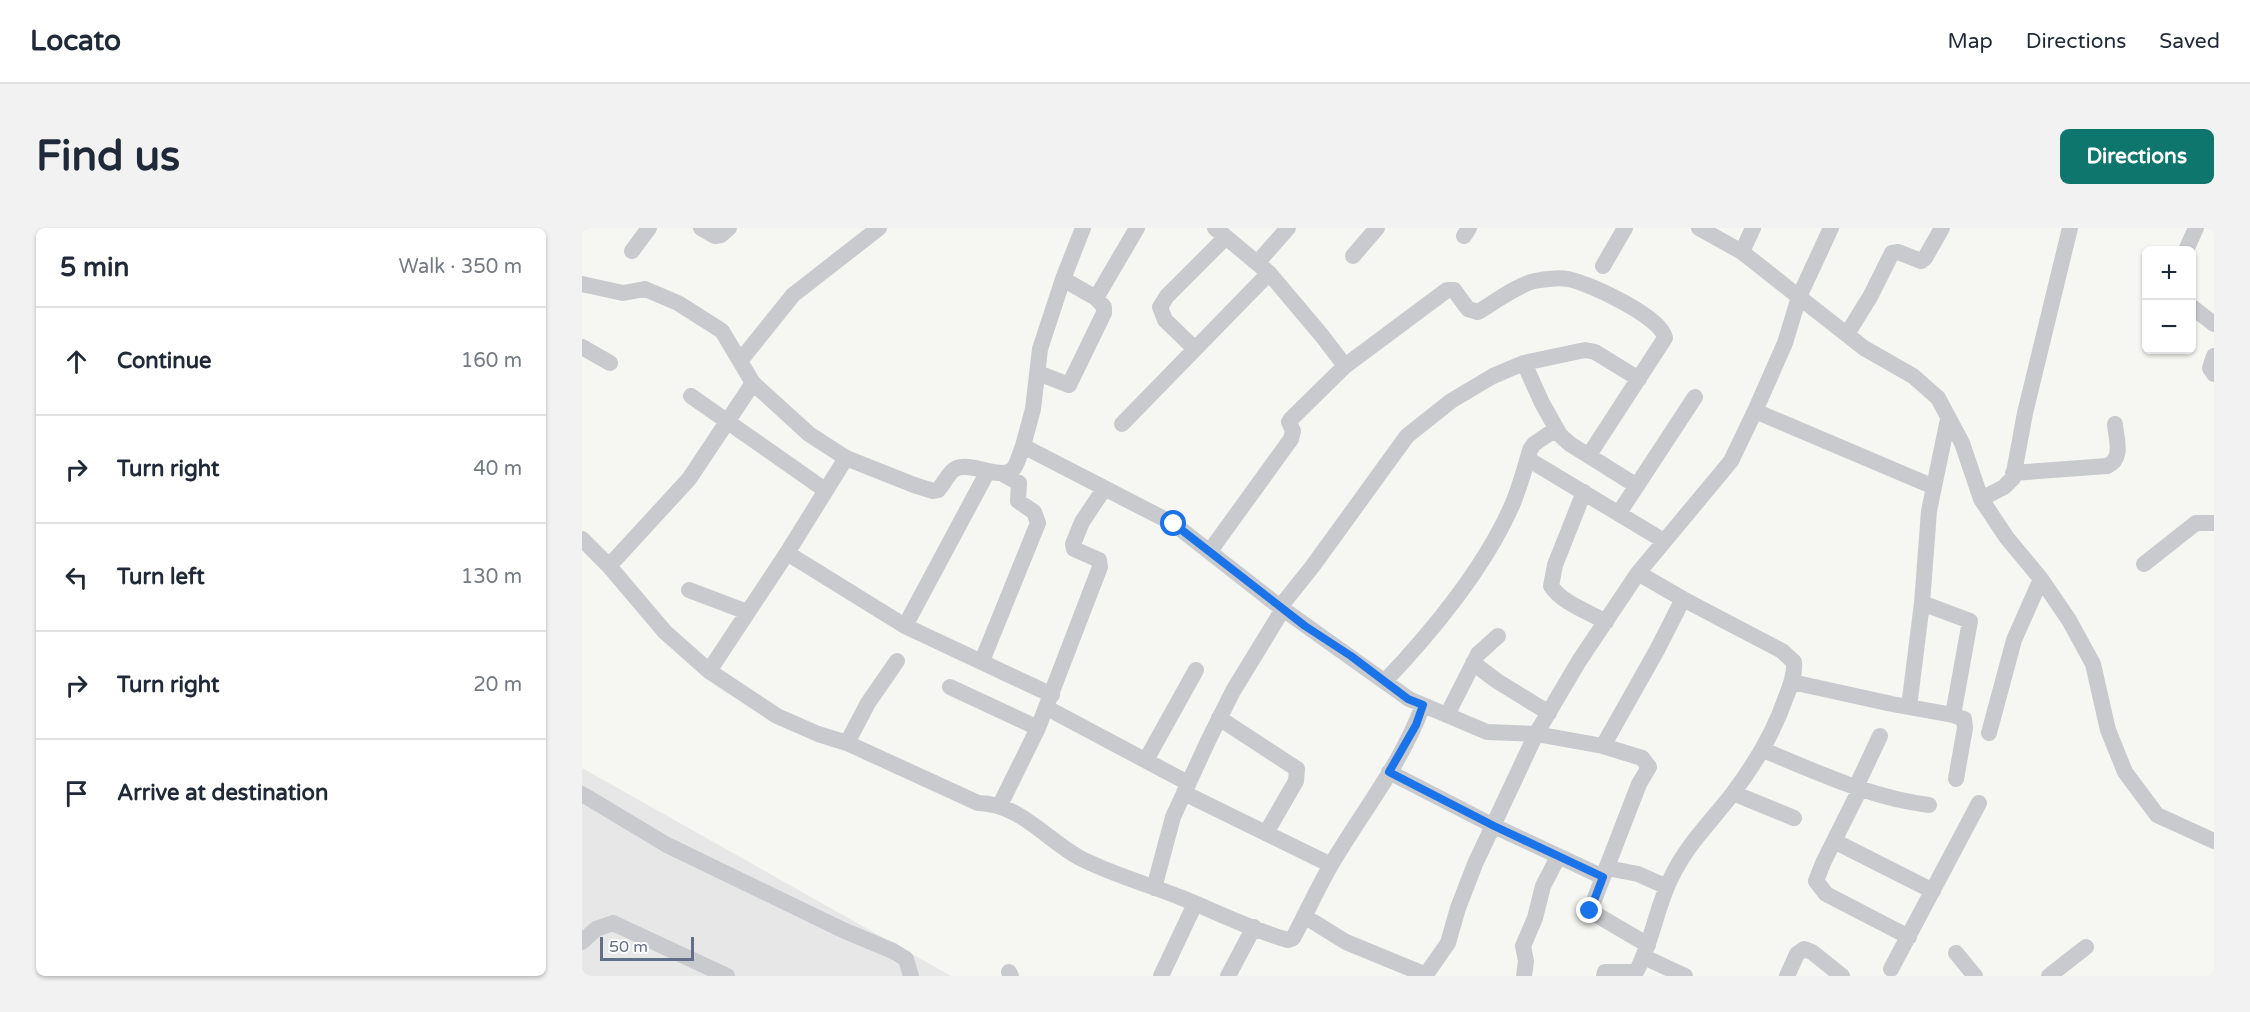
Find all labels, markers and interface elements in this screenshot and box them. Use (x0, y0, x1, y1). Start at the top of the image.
text: Locato (30, 24, 121, 58)
text: Map (1947, 29, 1993, 54)
text: Directions (2026, 29, 2126, 54)
text: Saved (2159, 29, 2220, 54)
button: Directions (2060, 129, 2214, 184)
text: Find us (36, 131, 180, 182)
map controls (2142, 246, 2196, 354)
button: + (2142, 246, 2196, 300)
text: 5 min (60, 252, 129, 283)
text: Walk · 350 m (399, 255, 522, 279)
button: − (2142, 300, 2196, 354)
icon: ahead (60, 345, 93, 378)
text: Continue (117, 348, 212, 374)
text: 160 m (461, 349, 522, 373)
icon: right (60, 453, 93, 486)
text: Turn right (117, 456, 219, 482)
text: 40 m (473, 457, 522, 481)
route start (1160, 510, 1186, 536)
icon: left (60, 561, 93, 594)
text: Turn left (117, 564, 205, 590)
text: 130 m (461, 565, 522, 589)
icon: right (60, 669, 93, 702)
text: Turn right (117, 672, 219, 698)
text: 20 m (473, 673, 522, 697)
icon: arrive (60, 777, 93, 810)
text: Arrive at destination (117, 780, 328, 806)
route end (1576, 897, 1602, 923)
scale bar (600, 934, 694, 962)
text: 50 m (609, 937, 648, 957)

